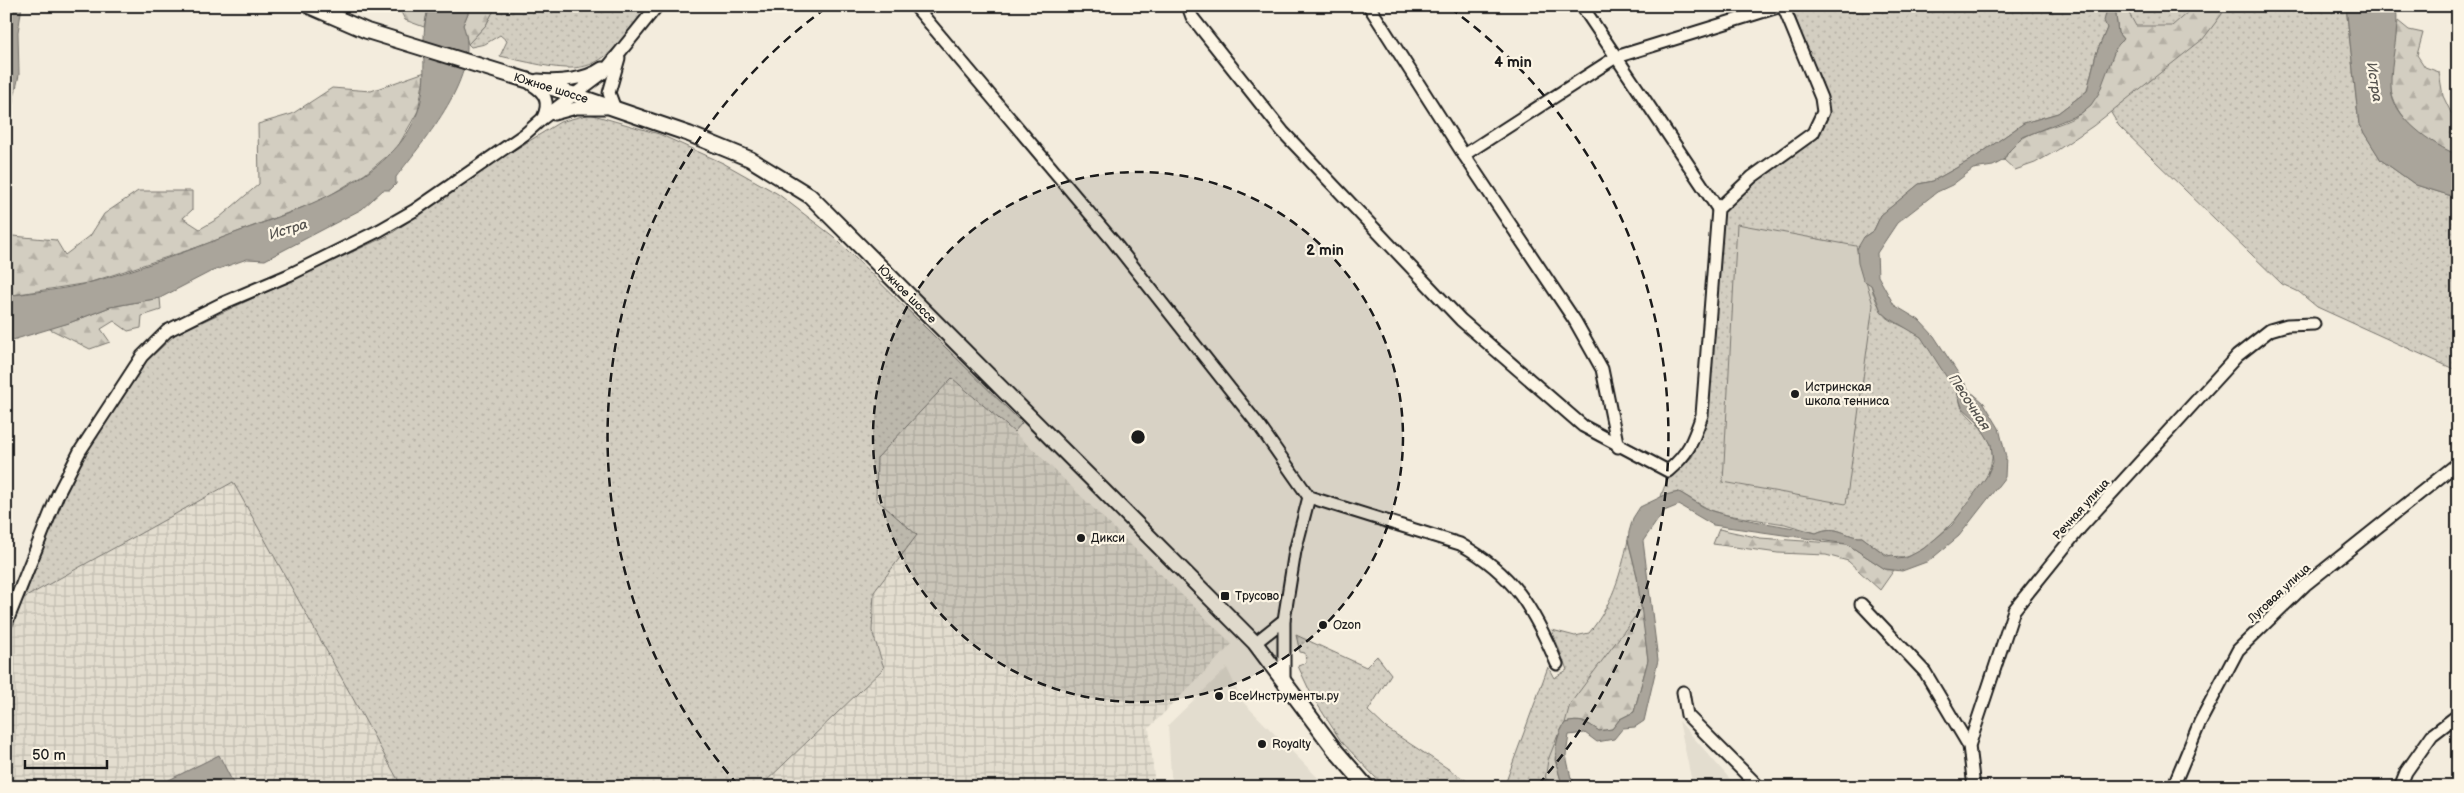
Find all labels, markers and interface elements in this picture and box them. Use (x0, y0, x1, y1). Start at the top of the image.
text: 4 min (1494, 53, 1532, 72)
water label: Истра (2363, 61, 2386, 103)
street label: Южное шоссе (512, 70, 590, 107)
water label: Истра (267, 216, 310, 243)
text: 2 min (1306, 241, 1344, 260)
street label: Южное шоссе (874, 262, 939, 327)
water label: Песочная (1945, 371, 1994, 434)
place label: Истринская школа тенниса (1805, 380, 1889, 409)
marker: Истринская школа тенниса (1789, 388, 1801, 400)
centre of rings (1129, 428, 1147, 446)
street label: Речная улица (2050, 476, 2113, 543)
place label: Дикси (1091, 531, 1125, 546)
marker: Дикси (1075, 532, 1087, 544)
street label: Луговая улица (2244, 560, 2314, 627)
place label: Трусово (1235, 589, 1279, 604)
marker: Трусово (1219, 590, 1231, 602)
place label: Ozon (1333, 618, 1361, 633)
marker: Ozon (1317, 619, 1329, 631)
place label: ВсеИнструменты.ру (1229, 689, 1339, 704)
marker: ВсеИнструменты.ру (1213, 690, 1225, 702)
place label: Royalty (1272, 737, 1311, 752)
scale bar (25, 738, 108, 770)
marker: Royalty (1256, 738, 1268, 750)
text: 50 m (32, 746, 66, 765)

